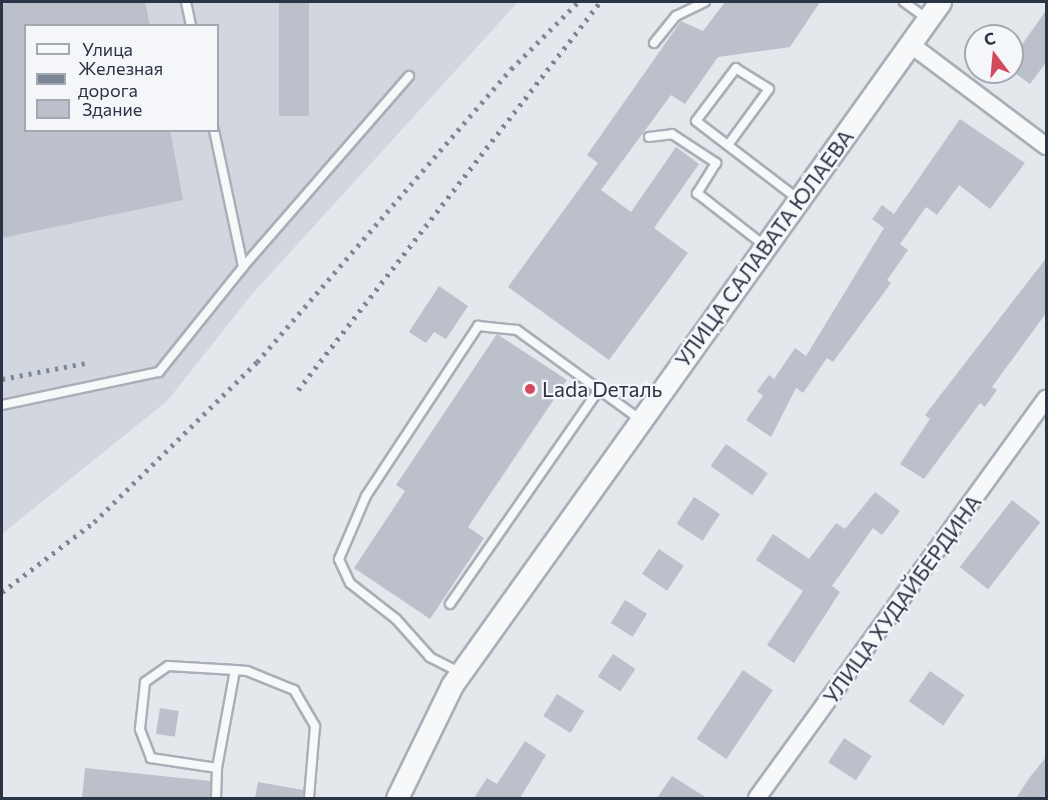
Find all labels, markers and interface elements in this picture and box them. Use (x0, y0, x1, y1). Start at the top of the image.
legend (24, 24, 219, 132)
north arrow (964, 24, 1024, 84)
text: С (982, 27, 997, 49)
text: Улица (82, 38, 133, 60)
text: Железная дорога (78, 57, 163, 101)
text: Здание (82, 98, 142, 120)
street label: УЛИЦА САЛАВАТА ЮЛАЕВА (669, 124, 859, 372)
place label: Lada Dеталь (542, 376, 662, 402)
marker: Lada Dеталь (523, 382, 537, 396)
street label: УЛИЦА ХУДАЙБЕРДИНА (818, 490, 986, 708)

